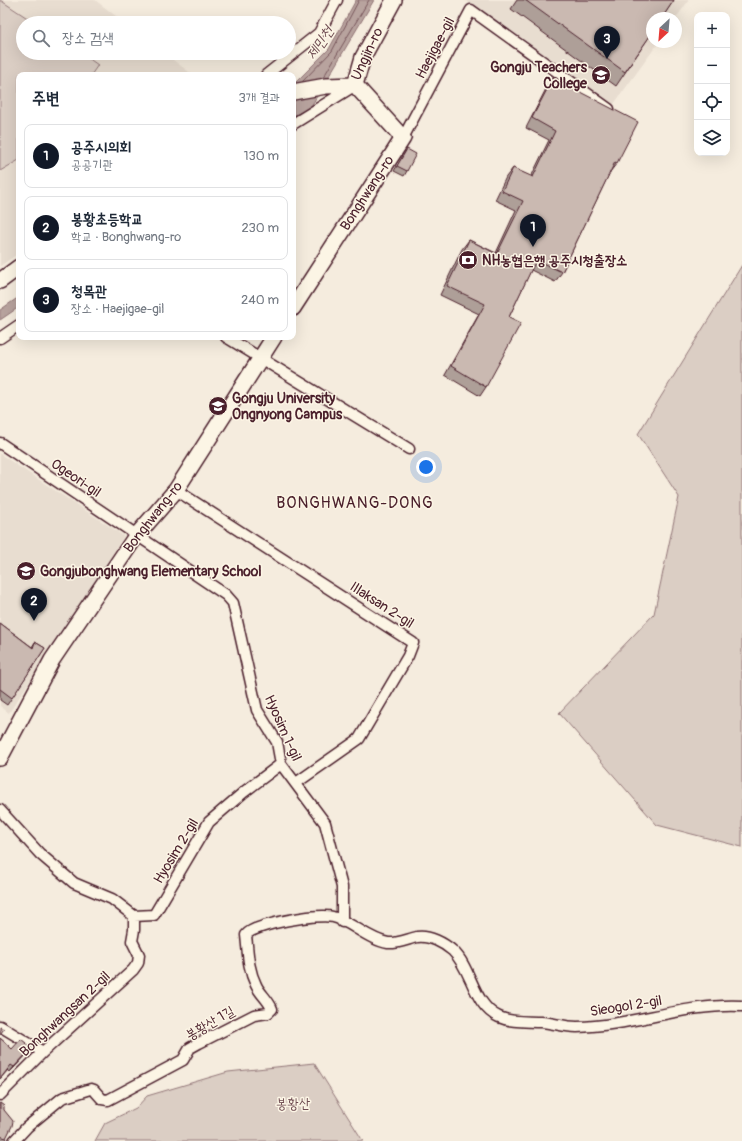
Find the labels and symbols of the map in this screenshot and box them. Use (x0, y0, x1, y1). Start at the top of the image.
north arrow (646, 12, 682, 48)
street label: Haejigae-gil (412, 14, 458, 82)
water label: 제민천 (302, 21, 339, 63)
street label: Ungjin-ro (347, 25, 387, 83)
pin: 3 (594, 26, 620, 59)
place label: Gongju Teachers College (490, 59, 588, 92)
school or university icon: Gongju Teachers College (590, 64, 612, 86)
street label: Bonghwang-ro (337, 152, 398, 234)
pin: 1 (520, 214, 546, 247)
bank icon: NH농협은행 공주시청출장소 (457, 249, 479, 271)
place label: NH농협은행 공주시청출장소 (482, 252, 627, 269)
place label: Gongju University Ongnyong Campus (232, 390, 343, 423)
school or university icon: Gongju University Ongnyong Campus (207, 395, 229, 417)
street label: Ogeori-gil (48, 455, 104, 501)
your location (416, 457, 436, 477)
street label: Bonghwang-ro (120, 478, 186, 556)
district label: BONGHWANG-DONG (276, 493, 434, 513)
school or university icon: Gongjubonghwang Elementary School (15, 560, 37, 582)
place label: Gongjubonghwang Elementary School (40, 563, 262, 580)
street label: Illaksan 2-gil (347, 578, 417, 632)
pin: 2 (21, 588, 47, 621)
street label: Hyosim 1-gil (261, 692, 305, 764)
street label: Hyosim 2-gil (150, 815, 202, 887)
street label: Bonghwangsan 2-gil (16, 968, 114, 1060)
street label: Sieogol 2-gil (589, 992, 663, 1020)
street label: 봉황산 1길 (183, 1002, 238, 1044)
park label: 봉황산 (276, 1095, 311, 1112)

